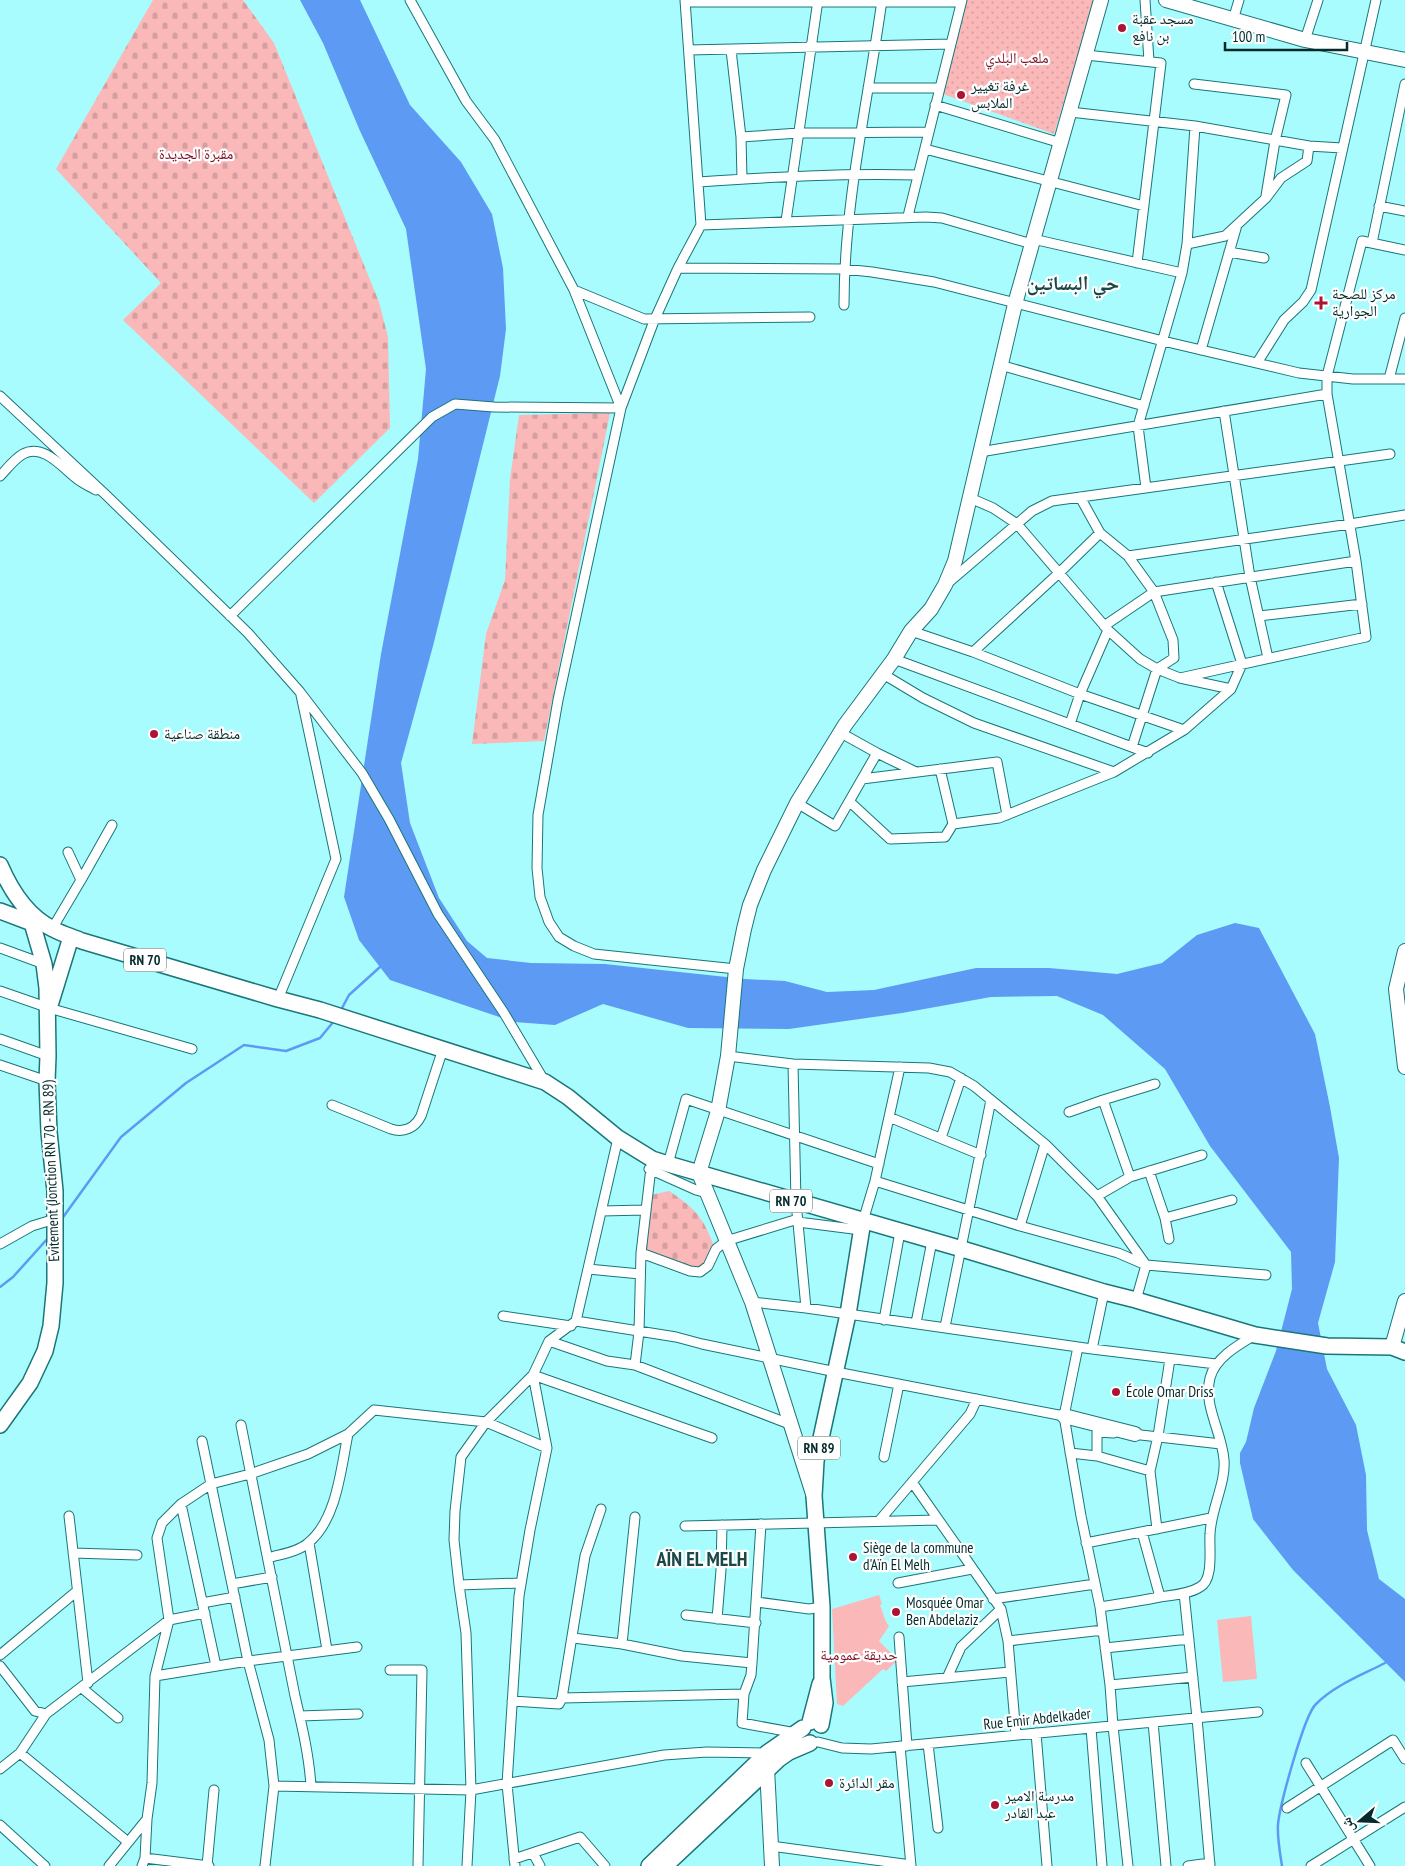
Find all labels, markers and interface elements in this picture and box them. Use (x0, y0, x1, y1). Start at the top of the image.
place label: مسجد عقبة بن نافع (1132, 9, 1194, 46)
scale bar (1225, 20, 1348, 52)
marker: مسجد عقبة بن نافع (1116, 22, 1128, 34)
text: 100 m (1232, 27, 1265, 46)
park label: ملعب البلدي (985, 48, 1049, 70)
place label: غرفة تغيير الملابس (970, 76, 1030, 113)
marker: غرفة تغيير الملابس (955, 89, 967, 101)
park label: مقبرة الجديدة (159, 144, 233, 163)
district label: حي البساتين (1027, 270, 1119, 299)
place label: مركز للصحة الجوارية (1332, 284, 1396, 320)
marker: مركز للصحة الجوارية (1314, 296, 1328, 310)
place label: منطقة صناعية (164, 724, 240, 743)
marker: منطقة صناعية (148, 728, 160, 740)
road number: RN 70 (124, 948, 166, 972)
street label: Evitement (Jonction RN 70 - RN 89) (38, 1079, 63, 1262)
road number: RN 70 (770, 1190, 812, 1212)
place label: École Omar Driss (1126, 1382, 1214, 1401)
marker: École Omar Driss (1110, 1386, 1122, 1398)
road number: RN 89 (798, 1436, 840, 1460)
place label: Siège de la commune d'Aïn El Melh (863, 1538, 974, 1574)
district label: AÏN EL MELH (656, 1546, 748, 1572)
marker: Siège de la commune d'Aïn El Melh (847, 1551, 859, 1563)
place label: Mosquée Omar Ben Abdelaziz (906, 1593, 985, 1629)
marker: Mosquée Omar Ben Abdelaziz (890, 1606, 902, 1618)
park label: حديقة عمومية (820, 1645, 898, 1664)
street label: Rue Emir Abdelkader (982, 1703, 1092, 1734)
place label: مقر الدائرة (839, 1773, 895, 1792)
marker: مقر الدائرة (823, 1777, 835, 1789)
place label: مدرسة الامير عبد القادر (1004, 1786, 1074, 1822)
north arrow (1335, 1796, 1385, 1846)
marker: مدرسة الامير عبد القادر (989, 1799, 1001, 1811)
text: ش (1337, 1815, 1359, 1835)

